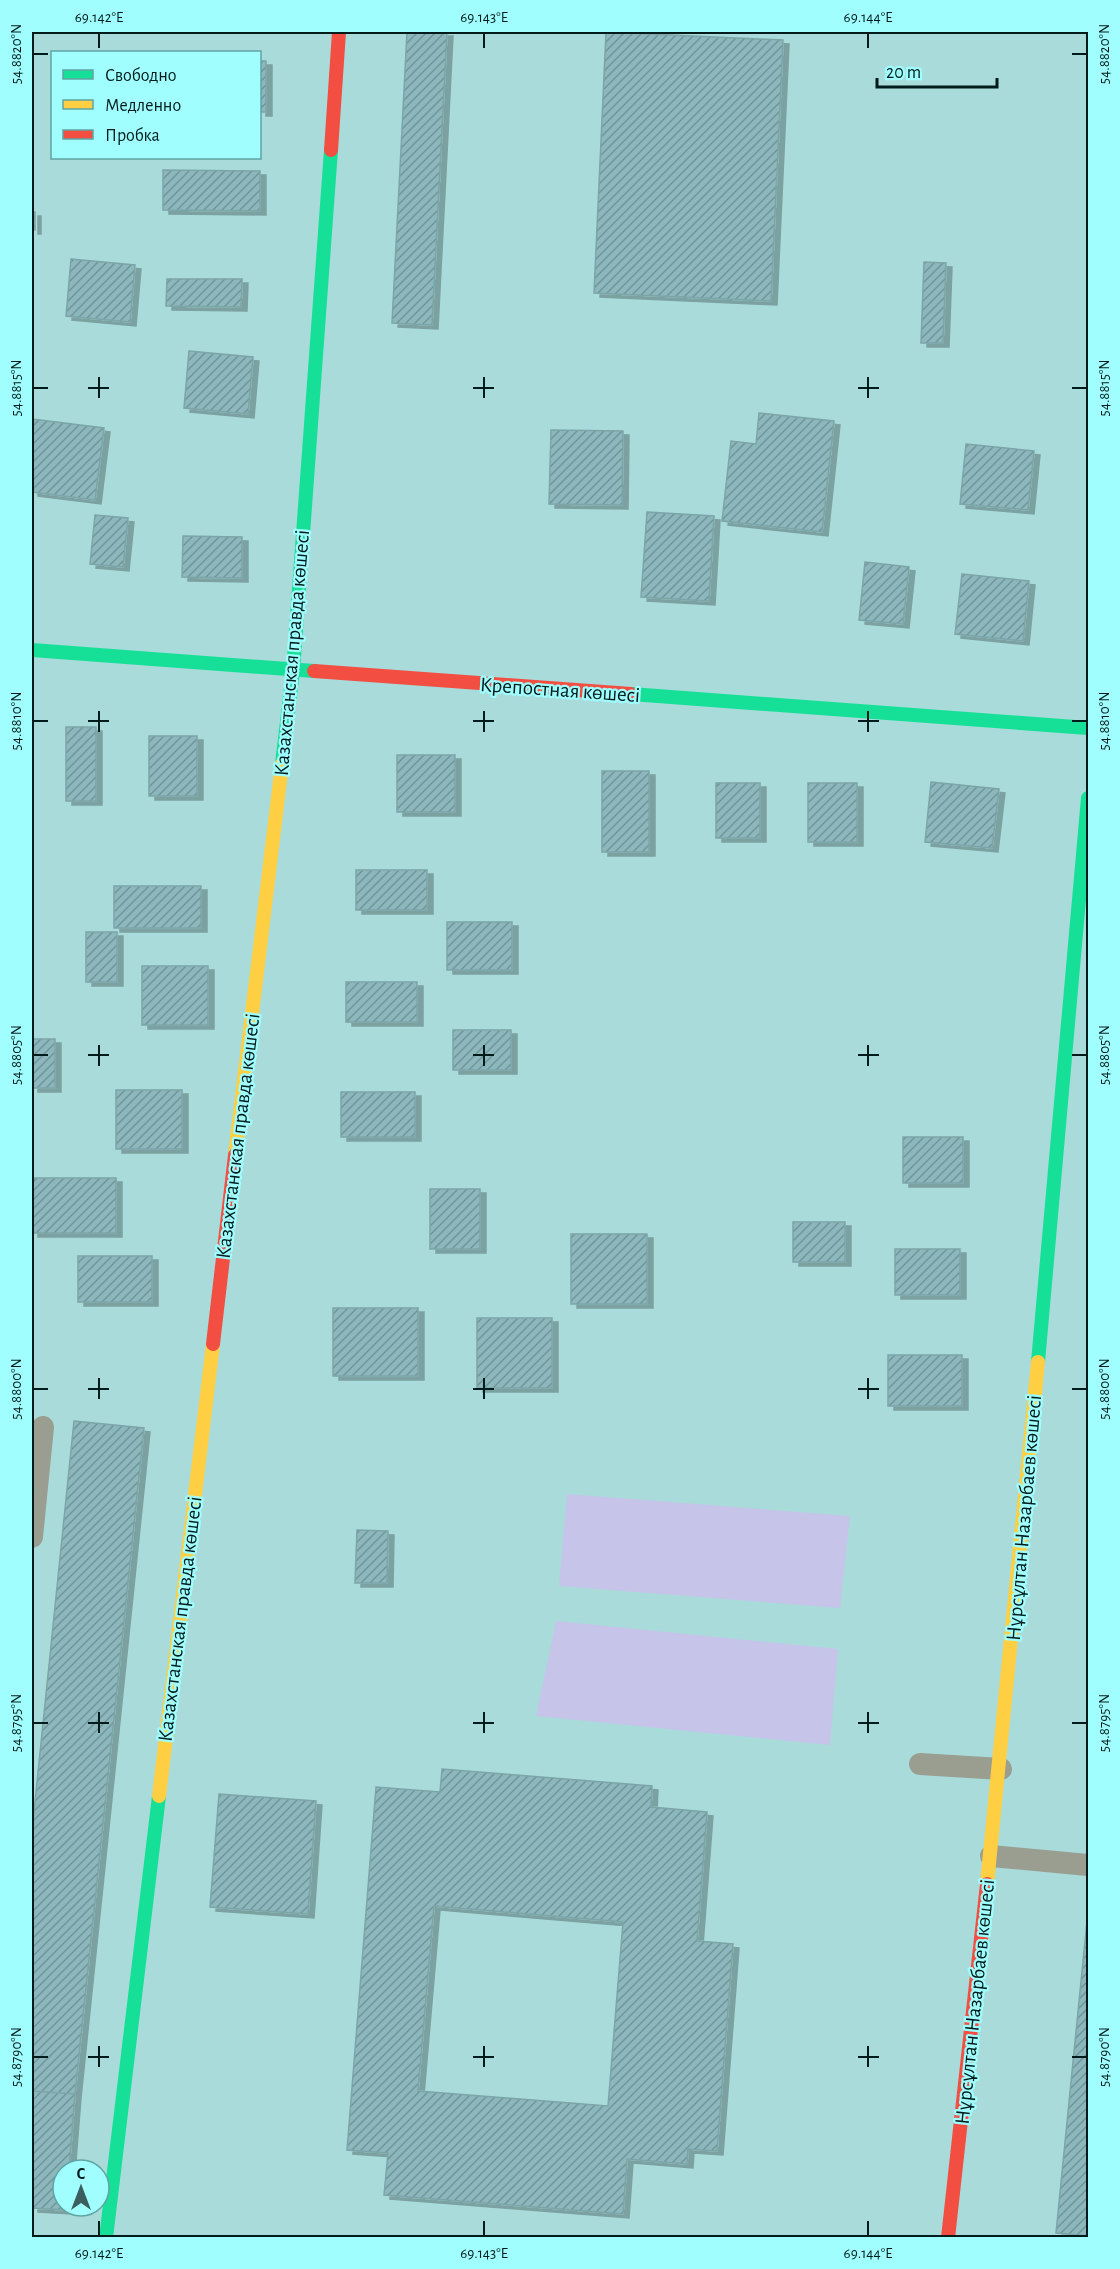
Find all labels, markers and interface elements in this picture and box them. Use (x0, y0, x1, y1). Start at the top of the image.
text: 69.142°E (75, 10, 123, 25)
text: 69.143°E (460, 10, 508, 25)
text: 69.144°E (844, 10, 892, 25)
text: 54.8820°N (9, 24, 24, 84)
text: 54.8820°N (1097, 24, 1112, 84)
legend (51, 51, 261, 159)
scale bar (877, 51, 997, 89)
text: 20 m (886, 64, 921, 82)
text: Свободно (105, 66, 177, 85)
text: Медленно (105, 97, 181, 115)
text: Пробка (105, 126, 160, 145)
text: 54.8815°N (9, 359, 24, 417)
text: 54.8815°N (1097, 359, 1112, 417)
street label: Казахстанская правда көшесі (271, 529, 313, 777)
street label: Крепостная көшесі (479, 674, 641, 706)
text: 54.8810°N (9, 692, 24, 750)
text: 54.8810°N (1097, 692, 1112, 750)
street label: Казахстанская правда көшесі (213, 1012, 263, 1260)
text: 54.8805°N (9, 1025, 24, 1085)
text: 54.8805°N (1097, 1025, 1112, 1085)
text: 54.8800°N (9, 1358, 24, 1420)
text: 54.8800°N (1097, 1358, 1112, 1420)
street label: Нұрсұлтан Назарбаев көшесі (1003, 1394, 1045, 1642)
street label: Казахстанская правда көшесі (155, 1495, 205, 1743)
text: 54.8795°N (9, 1694, 24, 1752)
text: 54.8795°N (1097, 1694, 1112, 1752)
street label: Нұрсұлтан Назарбаев көшесі (952, 1878, 998, 2126)
text: 54.8790°N (9, 2027, 24, 2087)
text: 54.8790°N (1097, 2027, 1112, 2087)
north arrow (51, 2158, 111, 2218)
text: С (77, 2166, 86, 2182)
text: 69.142°E (75, 2246, 123, 2261)
text: 69.143°E (460, 2246, 508, 2261)
text: 69.144°E (844, 2246, 892, 2261)

